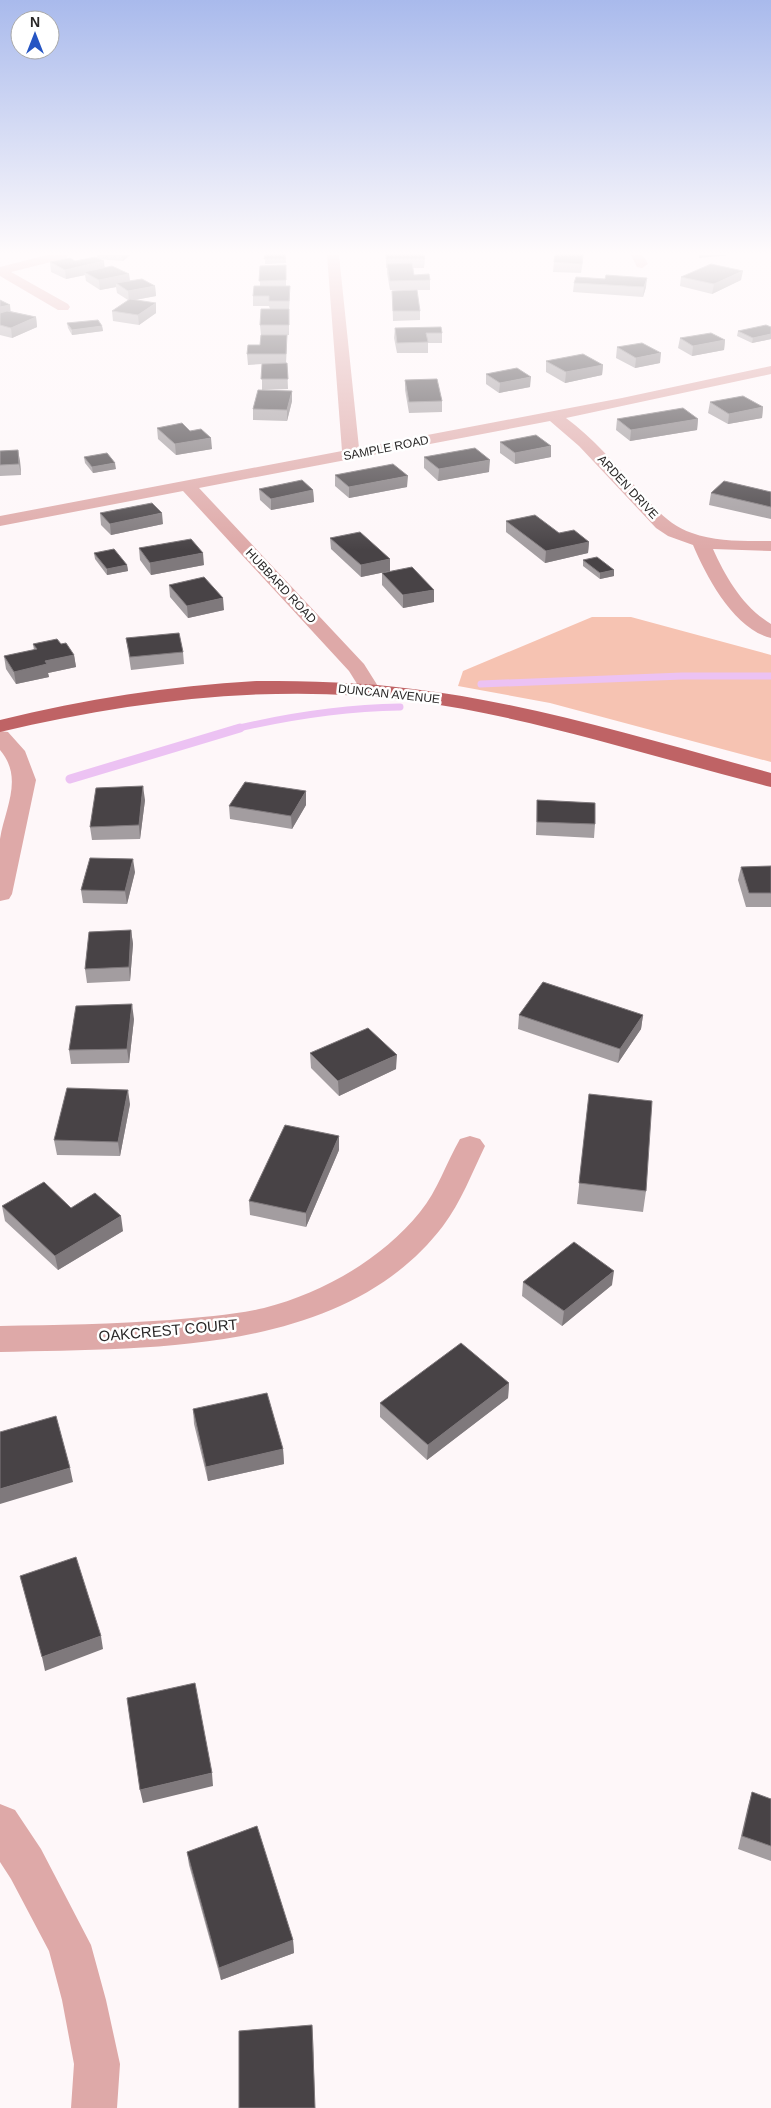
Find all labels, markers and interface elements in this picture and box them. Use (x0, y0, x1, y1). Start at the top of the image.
north arrow (10, 10, 60, 60)
text: N (30, 14, 40, 30)
street label: SAMPLE ROAD (342, 433, 430, 463)
street label: ARDEN DRIVE (595, 452, 661, 522)
street label: HUBBARD ROAD (243, 546, 319, 626)
street label: DUNCAN AVENUE (337, 682, 441, 706)
street label: OAKCREST COURT (98, 1315, 238, 1345)

